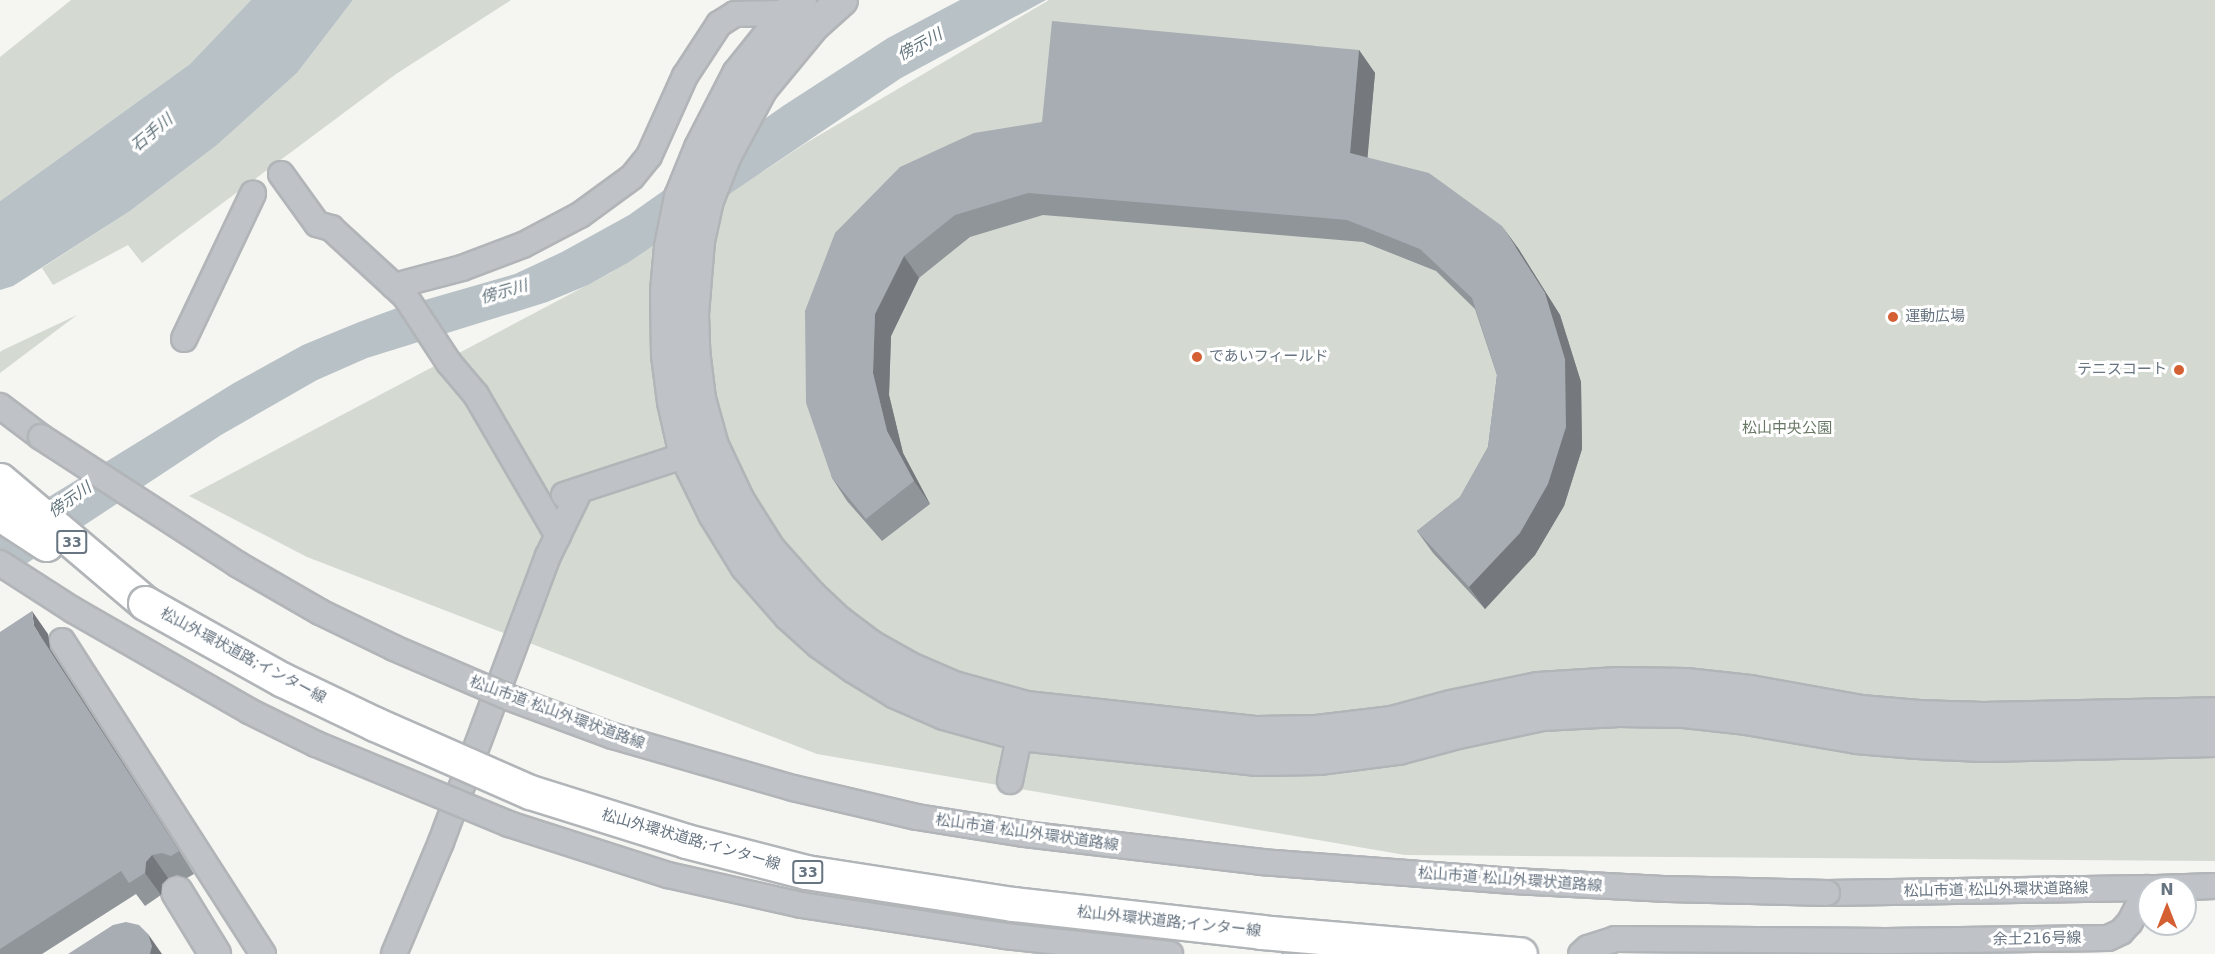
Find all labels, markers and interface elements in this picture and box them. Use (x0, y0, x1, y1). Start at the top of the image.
water label: 傍示川 (894, 25, 946, 65)
water label: 石手川 (127, 110, 177, 156)
water label: 傍示川 (478, 276, 530, 308)
place label: 運動広場 (1905, 308, 1965, 326)
marker: 運動広場 (1886, 310, 1900, 324)
place label: であいフィールド (1209, 348, 1329, 366)
marker: であいフィールド (1190, 350, 1204, 364)
place label: テニスコート (2077, 361, 2167, 379)
marker: テニスコート (2172, 363, 2186, 377)
park label: 松山中央公園 (1742, 420, 1832, 438)
water label: 傍示川 (45, 478, 95, 522)
road number: 33 (56, 531, 88, 553)
street label: 松山外環状道路;インター線 (157, 605, 329, 707)
street label: 松山市道 松山外環状道路線 (467, 673, 647, 753)
street label: 松山外環状道路;インター線 (600, 806, 782, 874)
street label: 松山市道 松山外環状道路線 (934, 811, 1120, 855)
road number: 33 (792, 861, 824, 883)
street label: 松山市道 松山外環状道路線 (1417, 865, 1603, 895)
north arrow (2137, 876, 2197, 936)
street label: 松山市道 松山外環状道路線 (1903, 879, 2089, 901)
text: N (2160, 880, 2174, 899)
street label: 松山外環状道路;インター線 (1076, 903, 1262, 941)
street label: 余土216号線 (1993, 929, 2081, 949)

